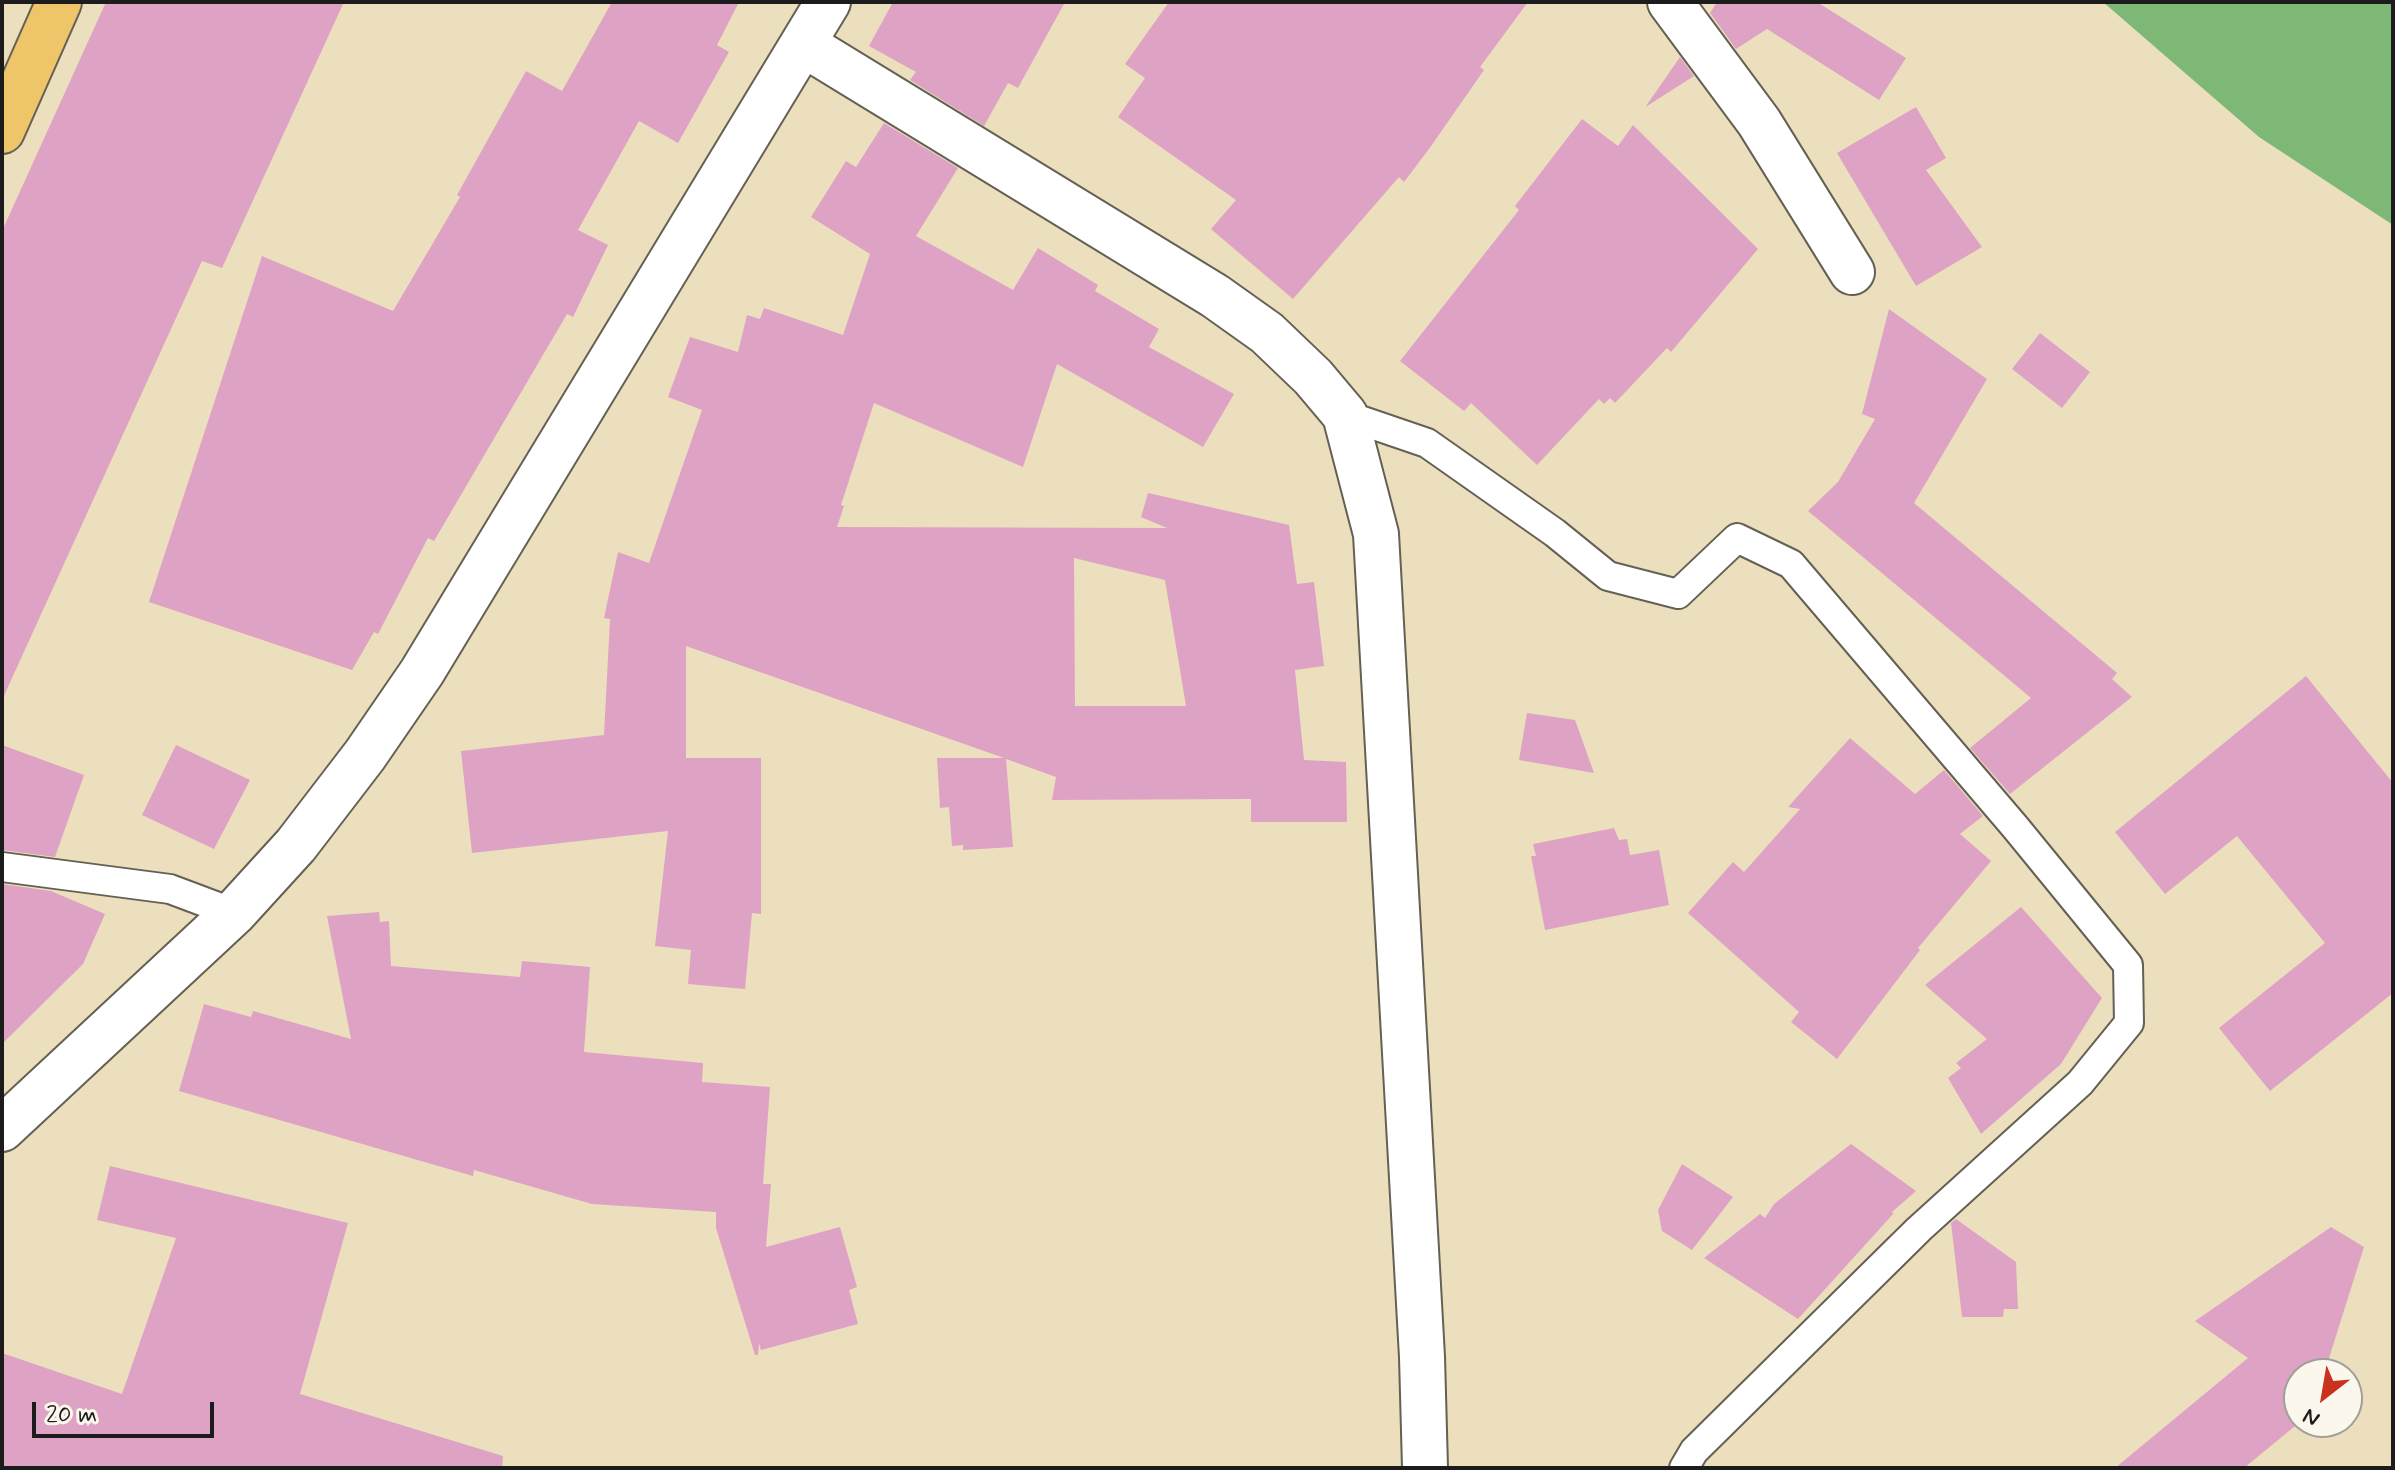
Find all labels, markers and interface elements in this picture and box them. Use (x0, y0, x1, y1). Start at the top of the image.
north arrow (2283, 1358, 2363, 1438)
scale bar (36, 1386, 218, 1436)
text: 20 m (46, 1400, 97, 1431)
text: N (2298, 1401, 2325, 1433)

